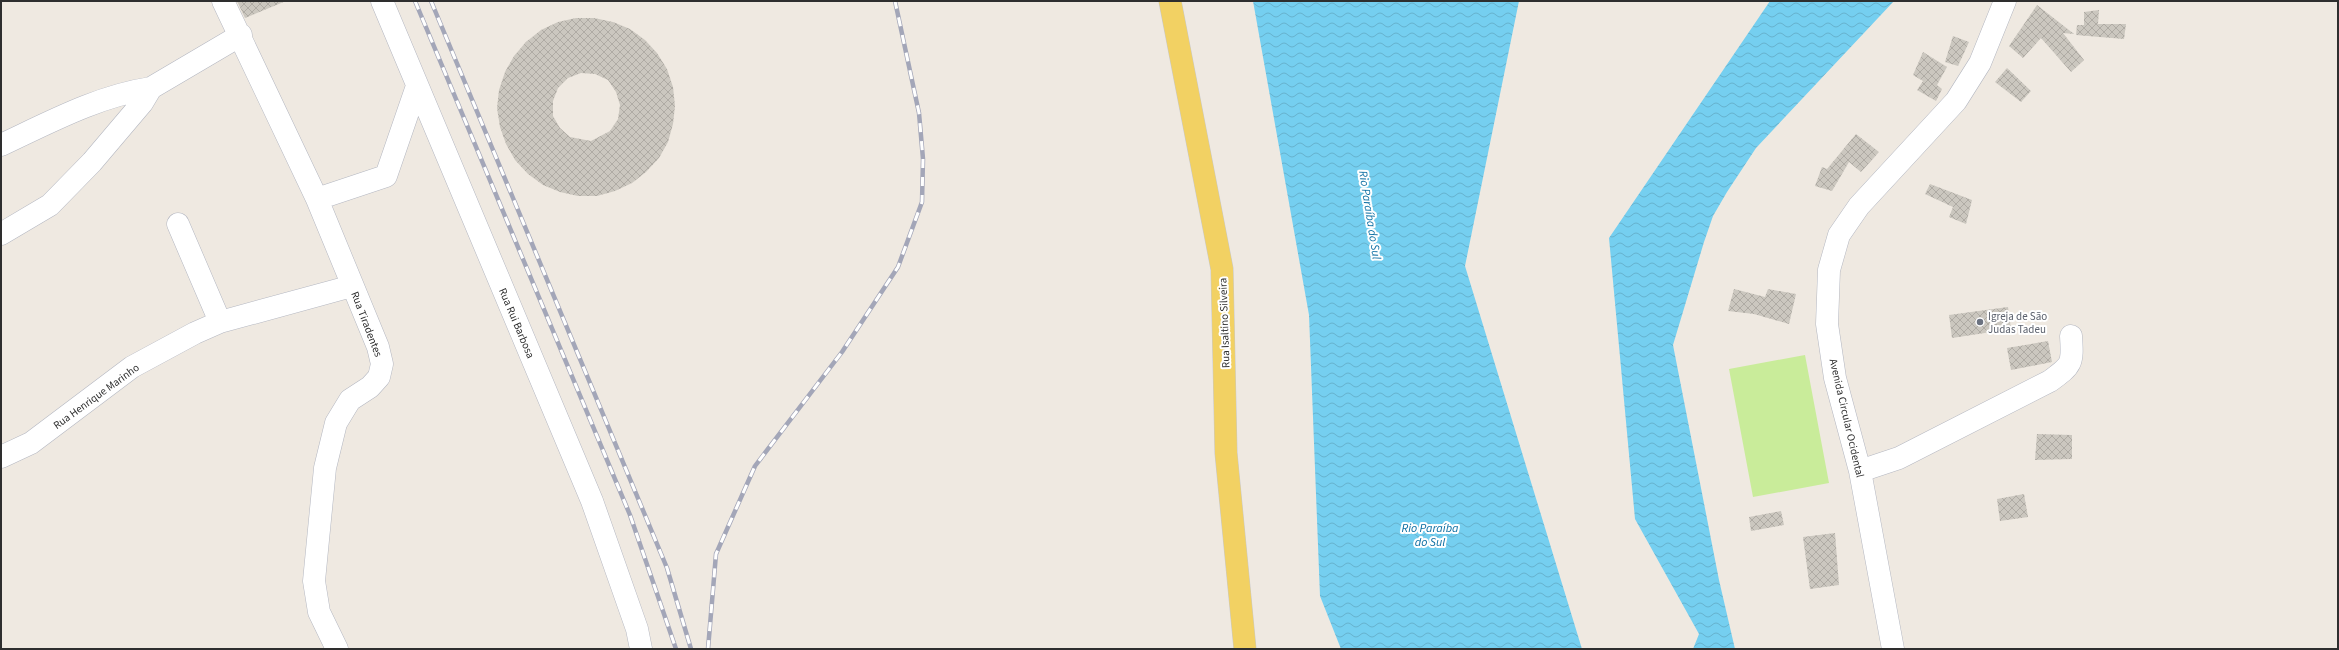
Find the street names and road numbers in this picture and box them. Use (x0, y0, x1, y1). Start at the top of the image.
street label: Rua Isaltino Silveira (1215, 278, 1234, 368)
street label: Rua Rui Barbosa (495, 286, 538, 361)
street label: Rua Tiradentes (347, 289, 386, 359)
street label: Avenida Circular Ocidental (1826, 357, 1868, 479)
street label: Rua Henrique Marinho (50, 360, 142, 433)

